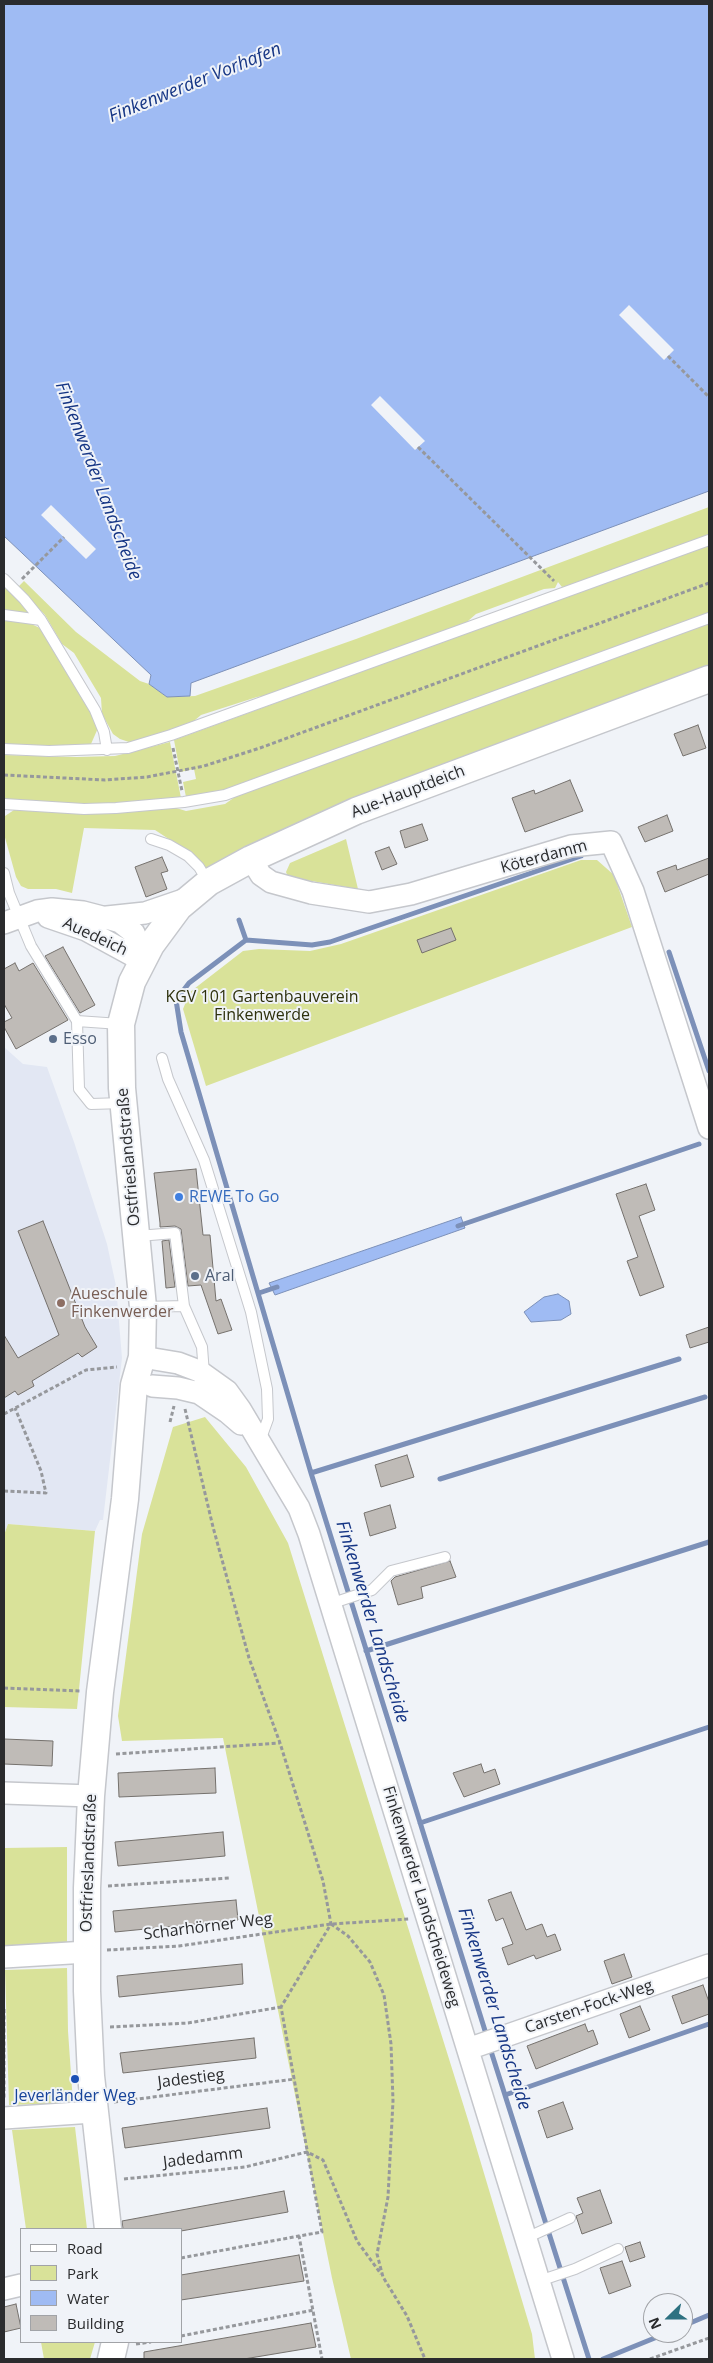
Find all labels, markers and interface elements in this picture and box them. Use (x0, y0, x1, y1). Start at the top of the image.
water label: Finkenwerder Vorhafen (105, 38, 285, 128)
water label: Finkenwerder Landscheide (50, 379, 146, 583)
street label: Aue-Hauptdeich (348, 761, 468, 823)
street label: Köterdamm (499, 836, 589, 878)
street label: Auedeich (60, 914, 130, 960)
park label: KGV 101 Gartenbauverein Finkenwerde (165, 987, 359, 1025)
place label: Esso (63, 1029, 97, 1049)
marker: Esso (47, 1033, 59, 1045)
street label: Ostfrieslandstraße (113, 1087, 145, 1227)
place label: REWE To Go (189, 1187, 279, 1207)
marker: REWE To Go (173, 1191, 185, 1203)
place label: Aral (205, 1266, 235, 1286)
marker: Aral (189, 1270, 201, 1282)
place label: Aueschule Finkenwerder (71, 1284, 174, 1322)
marker: Aueschule Finkenwerder (55, 1297, 67, 1309)
water label: Finkenwerder Landscheide (331, 1518, 413, 1726)
street label: Finkenwerder Landscheideweg (378, 1784, 464, 2010)
street label: Ostfrieslandstraße (77, 1793, 101, 1933)
water label: Finkenwerder Landscheide (453, 1905, 535, 2113)
street label: Scharhörner Weg (143, 1910, 273, 1944)
street label: Carsten-Fock-Weg (522, 1976, 656, 2038)
street label: Jadestieg (157, 2065, 225, 2093)
marker: Jeverländer Weg (69, 2073, 81, 2085)
place label: Jeverländer Weg (14, 2086, 136, 2106)
street label: Jadedamm (162, 2144, 244, 2172)
legend (20, 2228, 182, 2343)
text: Road (67, 2238, 103, 2258)
text: Park (67, 2263, 98, 2283)
text: Water (67, 2288, 109, 2308)
north arrow (643, 2293, 693, 2343)
text: Building (67, 2313, 124, 2333)
text: N (644, 2315, 666, 2332)

